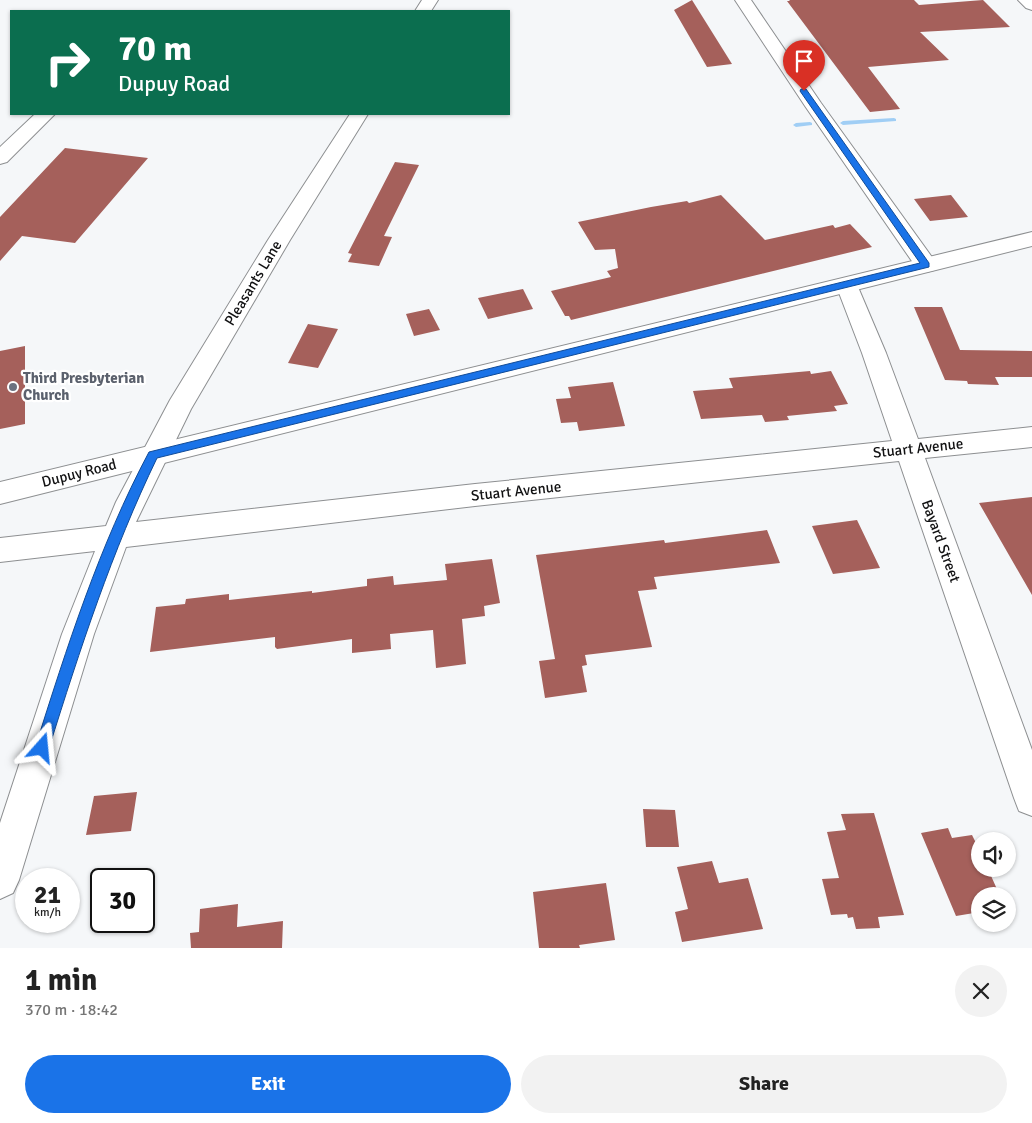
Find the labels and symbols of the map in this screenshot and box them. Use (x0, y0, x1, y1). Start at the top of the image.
pin (783, 40, 825, 91)
street label: Pleasants Lane (220, 237, 286, 329)
place label: Third Presbyterian Church (23, 369, 144, 404)
marker: Third Presbyterian Church (7, 381, 19, 393)
street label: Stuart Avenue (872, 434, 964, 462)
street label: Dupuy Road (40, 455, 118, 491)
street label: Stuart Avenue (470, 477, 562, 505)
street label: Bayard Street (918, 497, 964, 585)
position arrow (15, 721, 67, 773)
speed limit sign: 30 (90, 868, 155, 933)

